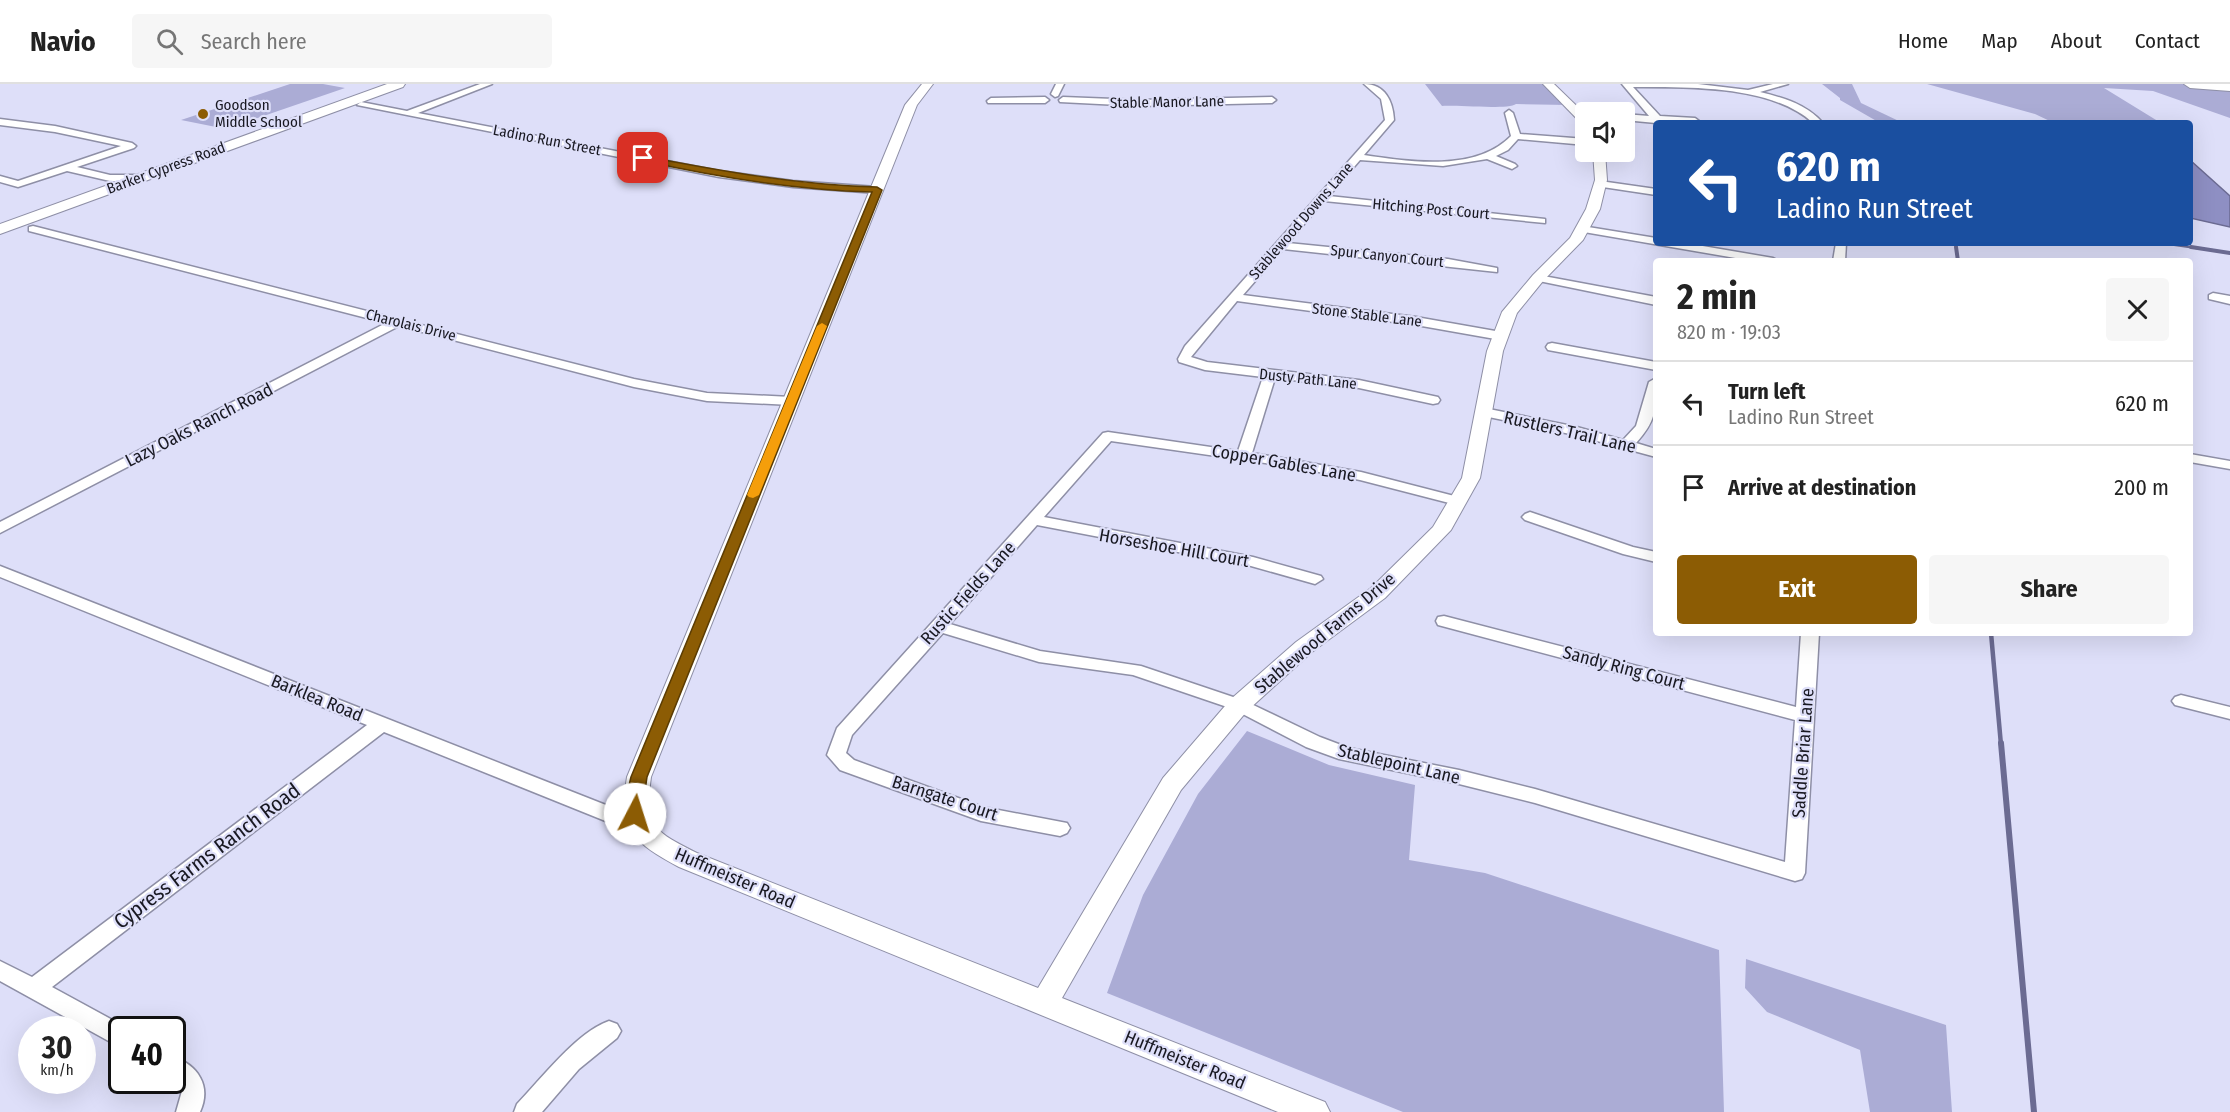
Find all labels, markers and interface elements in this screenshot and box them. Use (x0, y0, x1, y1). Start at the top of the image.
search box (132, 14, 552, 68)
text: Navio (30, 25, 96, 58)
icon: search (153, 25, 186, 58)
text: Search here (201, 28, 307, 55)
text: Home (1898, 28, 1948, 54)
text: Map (1981, 28, 2018, 54)
text: About (2051, 28, 2102, 54)
text: Contact (2135, 28, 2200, 54)
street label: Stable Manor Lane (1110, 92, 1224, 112)
place label: Goodson Middle School (215, 96, 302, 131)
map controls (1575, 102, 1635, 162)
button: sound (1575, 102, 1635, 162)
marker: Goodson Middle School (196, 107, 210, 121)
street label: Ladino Run Street (492, 121, 602, 159)
pin (617, 132, 668, 183)
street label: Barker Cypress Road (104, 138, 228, 198)
icon: arrive (626, 141, 659, 174)
text: 620 m (1776, 142, 1881, 192)
icon: left (1677, 144, 1755, 222)
street label: Stablewood Downs Lane (1245, 159, 1357, 283)
text: Ladino Run Street (1776, 193, 1973, 225)
street label: Hitching Post Court (1372, 195, 1490, 223)
street label: Spur Canyon Court (1329, 241, 1445, 271)
text: 2 min (1677, 275, 1757, 319)
button: close (2106, 278, 2169, 341)
street label: Stone Stable Lane (1311, 299, 1423, 331)
street label: Charolais Drive (364, 305, 458, 345)
text: 820 m · 19:03 (1677, 320, 1781, 344)
street label: Dusty Path Lane (1258, 365, 1358, 393)
street label: Lazy Oaks Ranch Road (121, 378, 277, 472)
text: Turn left (1728, 378, 1806, 405)
icon: left (1677, 387, 1710, 420)
text: 620 m (2115, 390, 2169, 417)
text: Ladino Run Street (1728, 405, 1874, 429)
street label: Rustlers Trail Lane (1502, 406, 1638, 458)
street label: Copper Gables Lane (1210, 439, 1358, 487)
icon: arrive (1677, 471, 1710, 504)
text: Arrive at destination (1728, 474, 1916, 501)
text: 200 m (2114, 474, 2169, 501)
street label: Horseshoe Hill Court (1097, 524, 1251, 572)
street label: Rustic Fields Lane (916, 537, 1020, 649)
button: Exit (1677, 555, 1917, 624)
button: Share (1929, 555, 2169, 624)
street label: Stablewood Farms Drive (1250, 568, 1400, 698)
street label: Sandy Ring Court (1561, 641, 1688, 695)
street label: Barklea Road (268, 670, 366, 726)
street label: Saddle Briar Lane (1787, 687, 1819, 819)
street label: Stablepoint Lane (1336, 739, 1462, 789)
street label: Barngate Court (889, 771, 1001, 825)
street label: Cypress Farms Ranch Road (109, 777, 305, 935)
position arrow (603, 782, 667, 846)
street label: Huffmeister Road (671, 843, 799, 913)
speed limit sign: 40 (108, 1016, 186, 1094)
street label: Huffmeister Road (1121, 1026, 1249, 1094)
text: 30 (42, 1030, 72, 1066)
text: km/h (40, 1061, 74, 1079)

